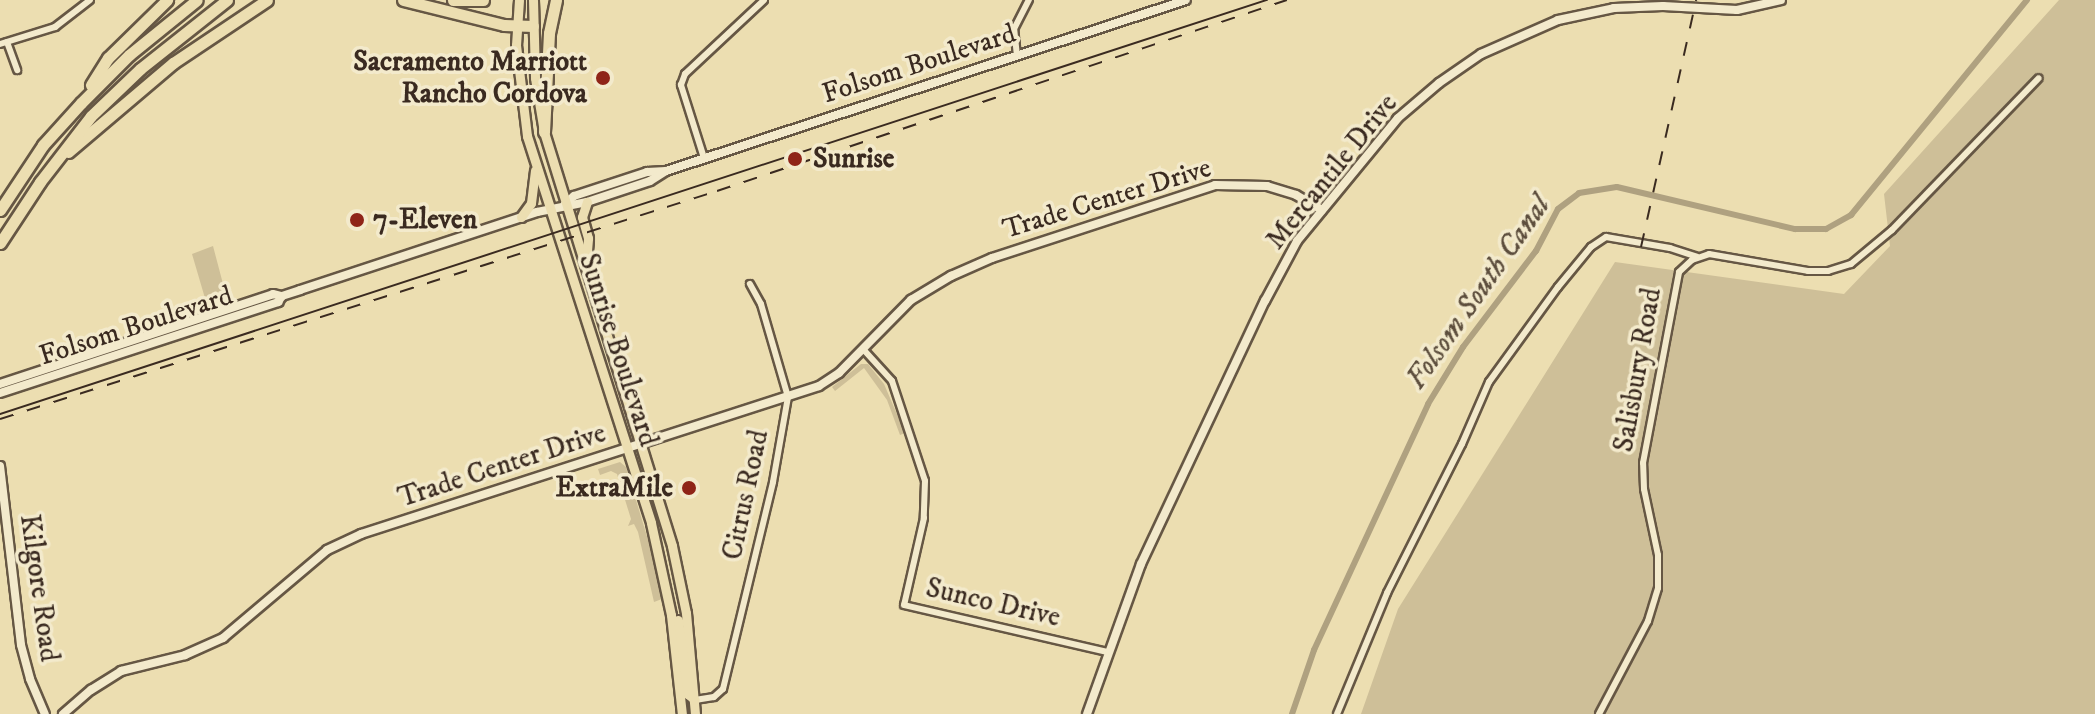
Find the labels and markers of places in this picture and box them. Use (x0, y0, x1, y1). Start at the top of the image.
place label: Sacramento Marriott Rancho Cordova (353, 45, 587, 111)
marker: Sacramento Marriott Rancho Cordova (594, 69, 612, 87)
place label: Sunrise (813, 142, 894, 176)
marker: Sunrise (784, 148, 806, 170)
place label: 7-Eleven (373, 203, 477, 237)
marker: 7-Eleven (348, 211, 366, 229)
place label: ExtraMile (555, 471, 673, 505)
marker: ExtraMile (680, 479, 698, 497)

